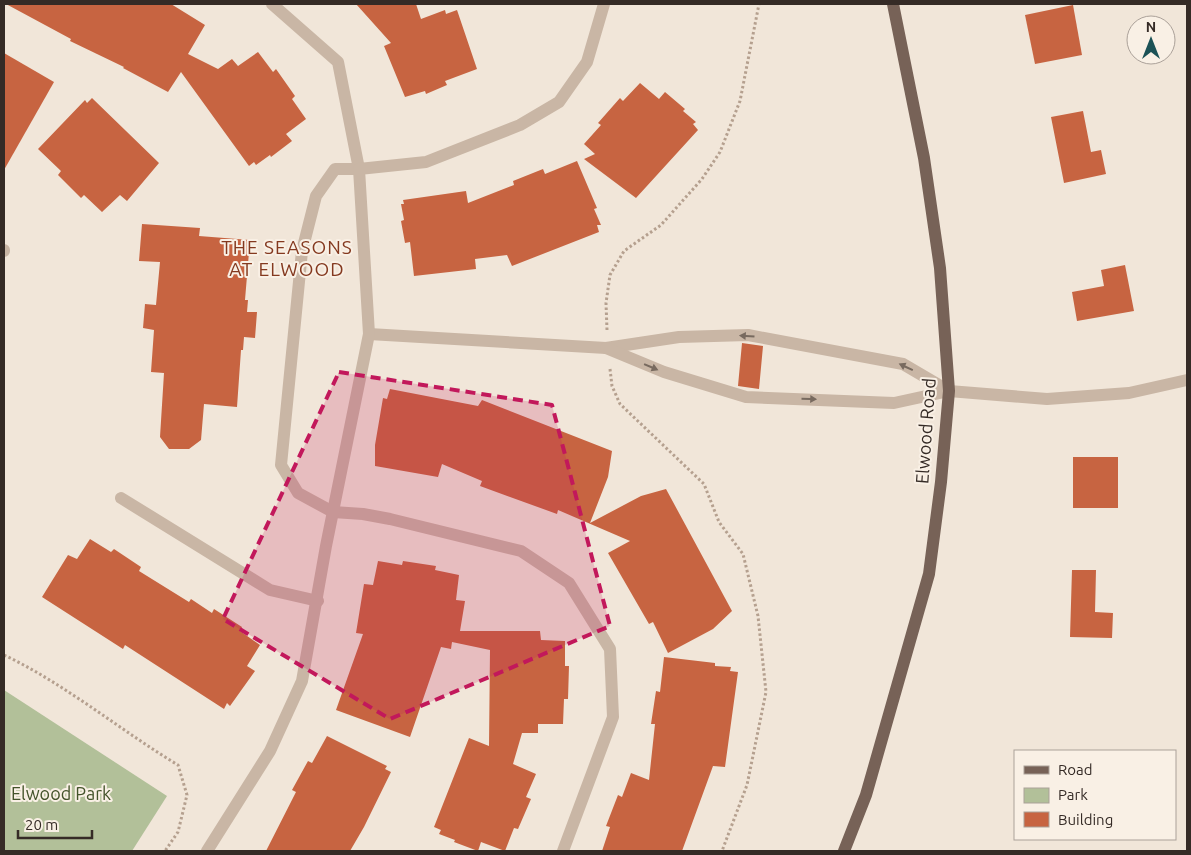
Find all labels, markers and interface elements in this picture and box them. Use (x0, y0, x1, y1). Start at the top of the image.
north arrow (1126, 15, 1176, 65)
text: N (1146, 19, 1156, 35)
district label: THE SEASONS AT ELWOOD (221, 236, 353, 280)
one-way arrow (739, 331, 755, 339)
one-way arrow (899, 362, 914, 371)
one-way arrow (644, 363, 658, 371)
street label: Elwood Road (911, 377, 939, 484)
one-way arrow (801, 396, 817, 404)
legend (1014, 750, 1176, 840)
text: Road (1058, 761, 1093, 778)
park label: Elwood Park (11, 783, 111, 803)
text: Park (1058, 786, 1088, 803)
scale bar (18, 808, 91, 840)
text: Building (1058, 811, 1113, 828)
text: 20 m (25, 816, 58, 833)

